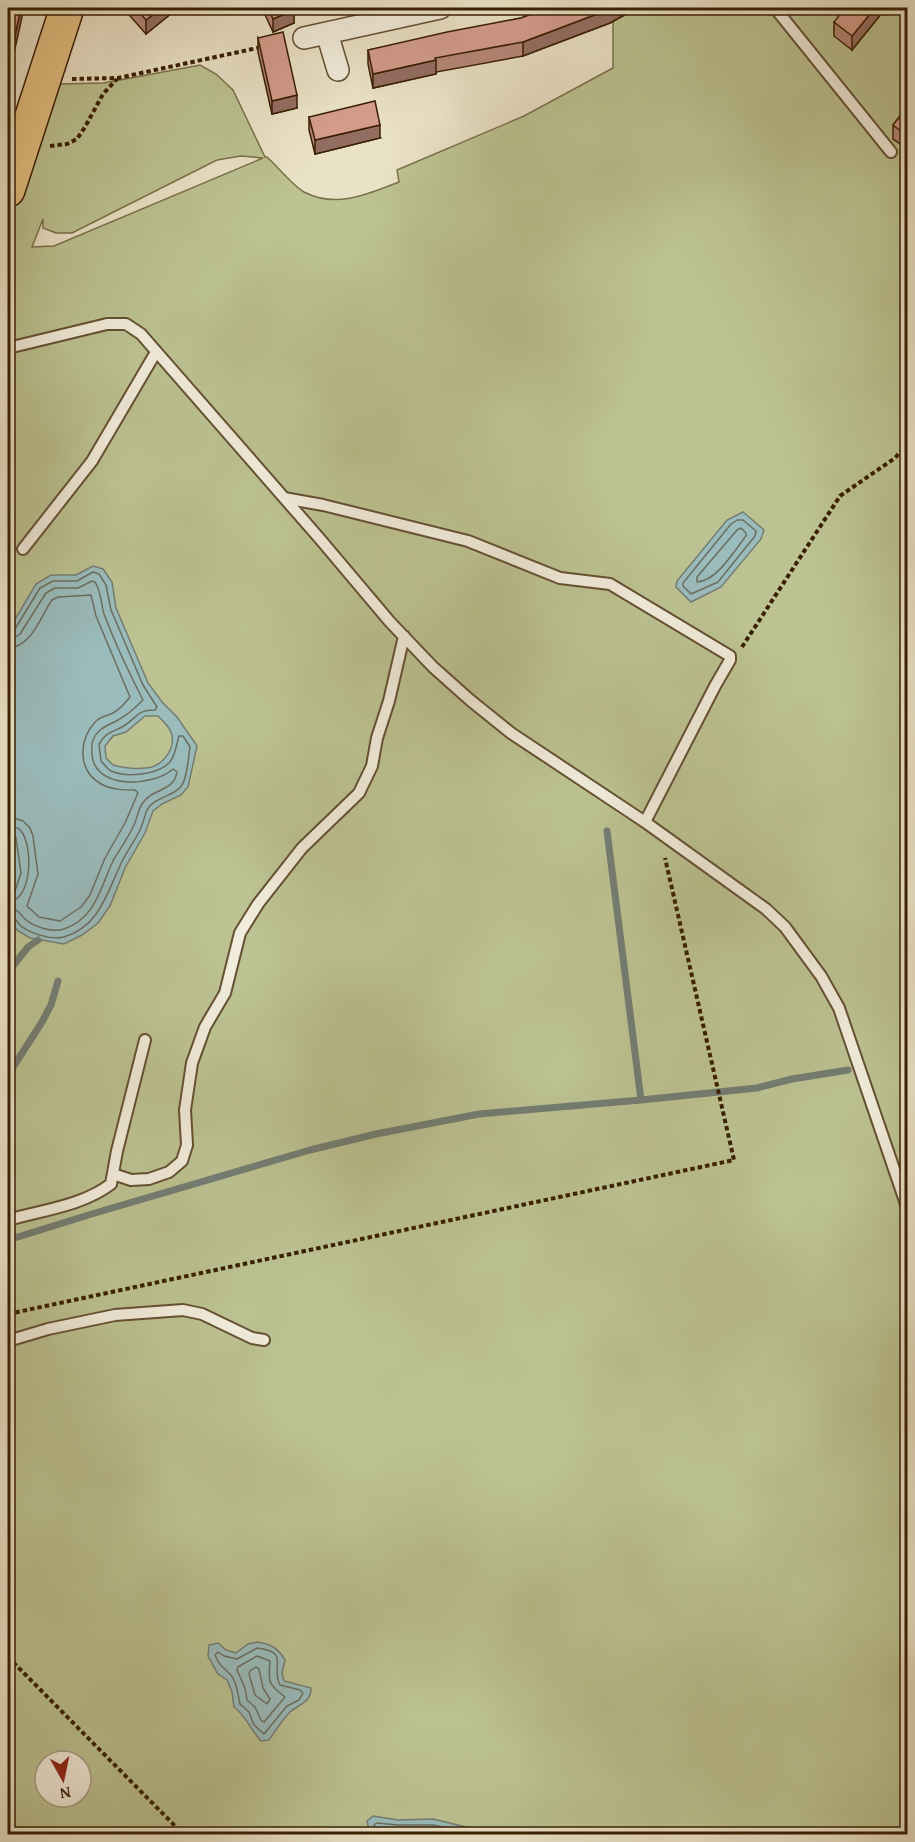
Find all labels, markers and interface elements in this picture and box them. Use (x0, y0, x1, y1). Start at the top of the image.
north arrow (33, 1749, 93, 1809)
text: N (58, 1781, 73, 1807)

